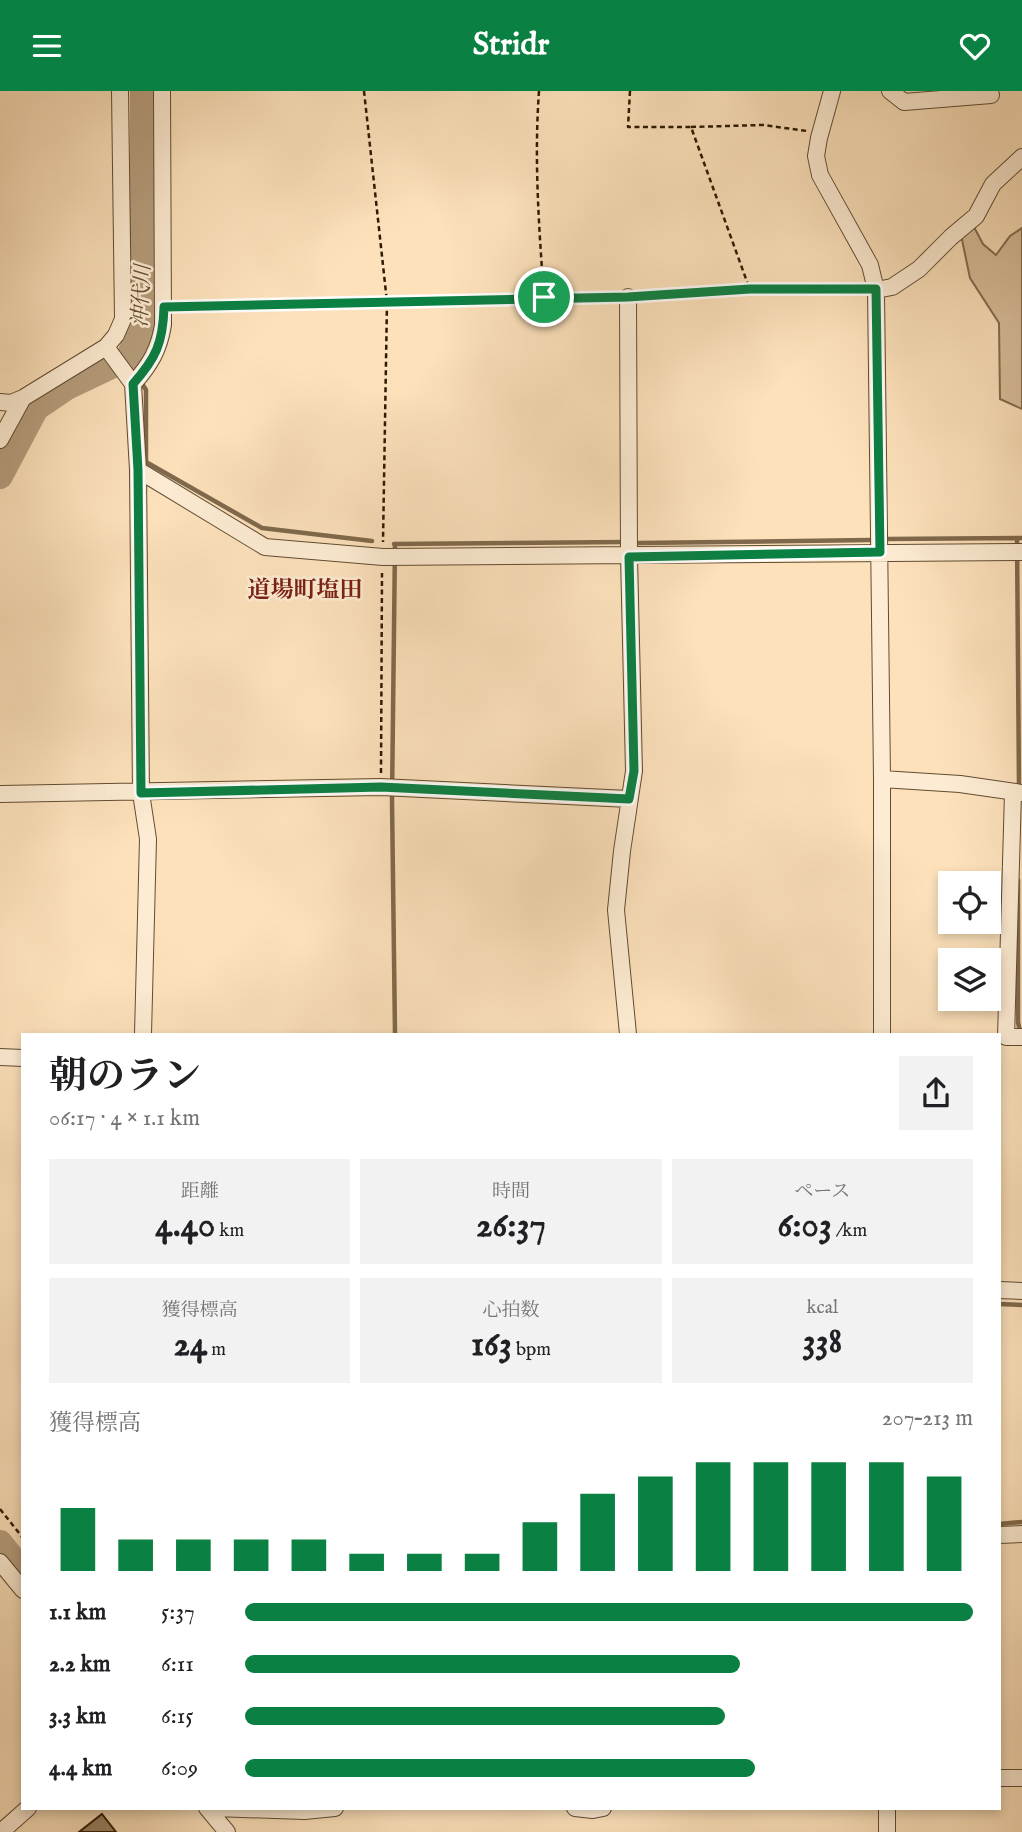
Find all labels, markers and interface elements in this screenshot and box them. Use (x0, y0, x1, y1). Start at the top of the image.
text: Stridr (473, 25, 549, 66)
icon: menu (28, 27, 66, 65)
icon: heart (956, 27, 994, 65)
water label: 沖代川 (127, 262, 158, 328)
pin (514, 267, 574, 327)
icon: arrive (525, 278, 563, 316)
district label: 道場町塩田 (248, 576, 363, 605)
map controls (938, 871, 1001, 1011)
button: locate (938, 871, 1001, 934)
button: layers (938, 948, 1001, 1011)
text: 朝のラン (49, 1054, 201, 1102)
button: share (899, 1056, 973, 1130)
text: 06:17 · 4 × 1.1 km (49, 1104, 200, 1133)
text: 距離 (181, 1180, 219, 1204)
text: 時間 (492, 1180, 530, 1204)
text: ペース (794, 1180, 850, 1204)
text: 4.40 (155, 1204, 215, 1249)
text: 26:37 (476, 1204, 546, 1249)
text: 6:03 (777, 1204, 832, 1249)
text: km (215, 1219, 244, 1243)
text: /km (832, 1219, 867, 1243)
text: kcal (806, 1296, 838, 1320)
text: 獲得標高 (162, 1299, 238, 1323)
text: 心拍数 (482, 1299, 540, 1323)
text: 338 (802, 1320, 842, 1365)
text: 24 (173, 1323, 207, 1368)
text: 163 (471, 1323, 512, 1368)
text: m (207, 1338, 226, 1362)
text: bpm (512, 1338, 551, 1362)
text: 207–213 m (882, 1404, 973, 1433)
text: 獲得標高 (49, 1409, 141, 1438)
text: 1.1 km (49, 1598, 106, 1627)
text: 5:37 (161, 1598, 195, 1627)
text: 2.2 km (49, 1650, 111, 1679)
text: 6:11 (161, 1650, 194, 1679)
text: 3.3 km (49, 1702, 106, 1731)
text: 6:15 (161, 1702, 194, 1731)
text: 4.4 km (49, 1754, 112, 1783)
text: 6:09 (161, 1754, 198, 1783)

